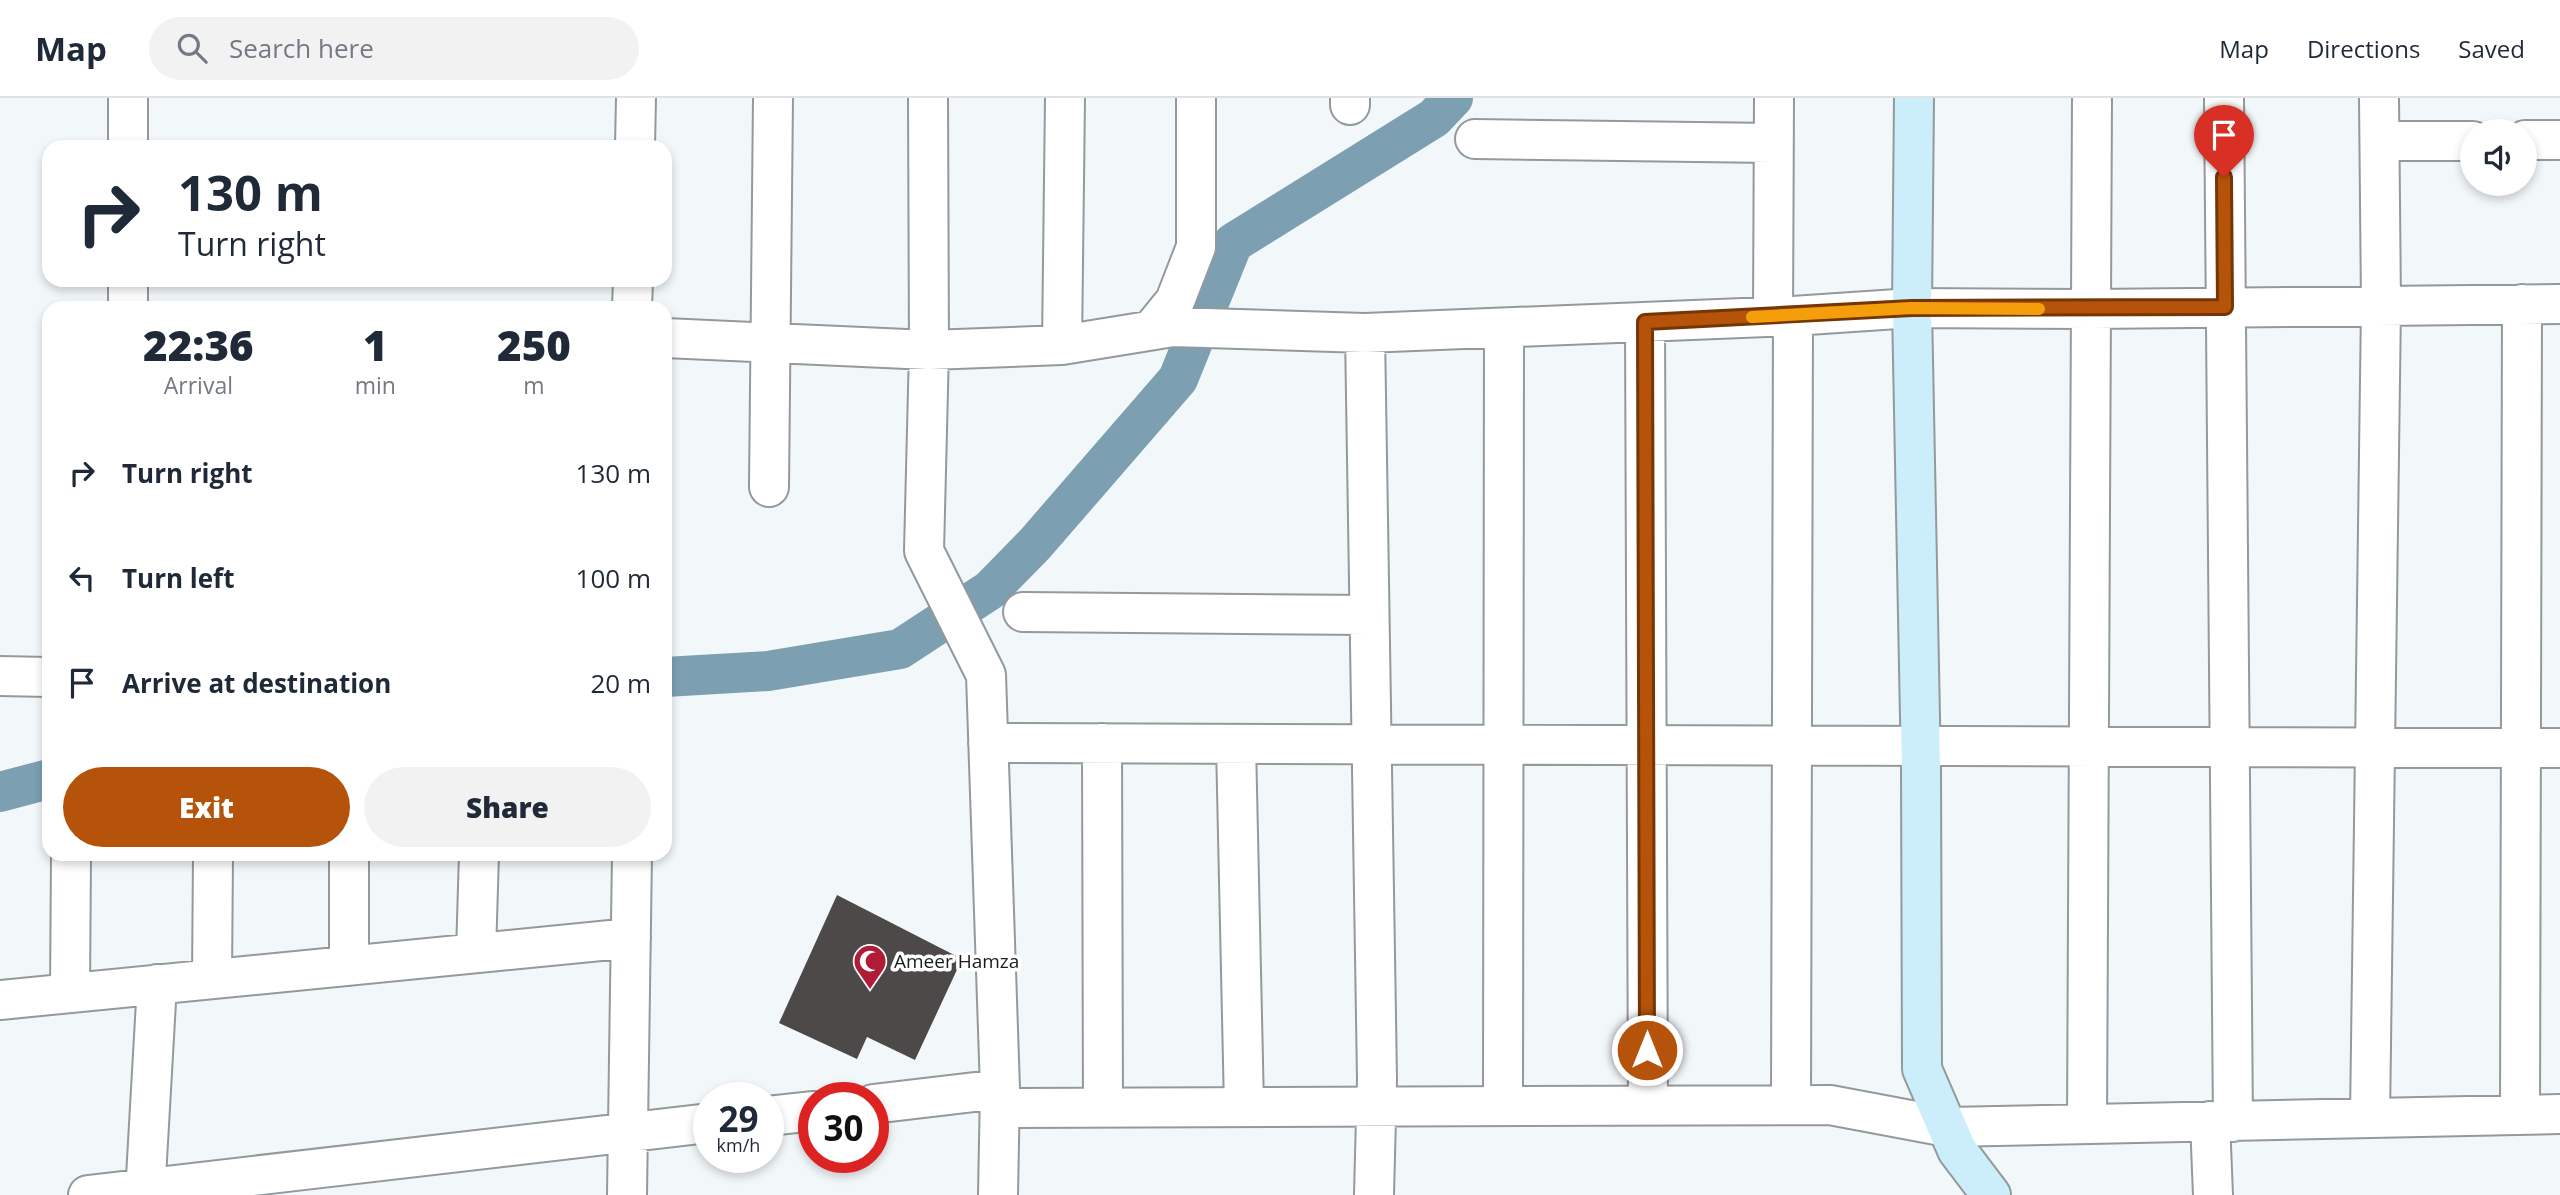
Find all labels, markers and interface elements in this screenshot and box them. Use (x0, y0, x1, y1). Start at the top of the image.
search box (149, 17, 639, 80)
text: Map (35, 26, 107, 71)
icon: search (173, 29, 211, 67)
text: Search here (229, 30, 374, 66)
text: Map (2219, 32, 2269, 65)
text: Directions (2307, 32, 2420, 65)
text: Saved (2458, 32, 2525, 65)
pin (2194, 105, 2254, 177)
icon: arrive (2205, 116, 2243, 154)
map controls (2460, 119, 2537, 196)
button: sound (2460, 119, 2537, 196)
text: 130 m (178, 159, 323, 225)
icon: right (63, 168, 154, 259)
text: Turn right (178, 222, 326, 265)
text: 22:36 (143, 316, 254, 373)
text: 1 (363, 316, 388, 373)
text: 250 (497, 316, 571, 373)
text: Arrival (164, 369, 233, 401)
text: min (355, 369, 396, 401)
text: m (523, 369, 545, 401)
icon: right (63, 454, 101, 492)
text: Turn right (122, 455, 253, 491)
text: 130 m (576, 455, 651, 491)
icon: left (63, 559, 101, 597)
text: Turn left (122, 560, 234, 596)
text: 100 m (576, 560, 651, 596)
icon: arrive (63, 664, 101, 702)
text: Arrive at destination (122, 665, 391, 701)
text: 20 m (590, 665, 651, 701)
button: Exit (63, 767, 350, 847)
button: Share (364, 767, 651, 847)
mosque icon: Ameer Hamza (851, 942, 889, 991)
place label: Ameer Hamza (894, 948, 1019, 974)
position arrow (1610, 1013, 1684, 1087)
speed limit sign: 30 (798, 1082, 889, 1173)
text: 29 (718, 1095, 759, 1142)
text: km/h (717, 1133, 760, 1157)

